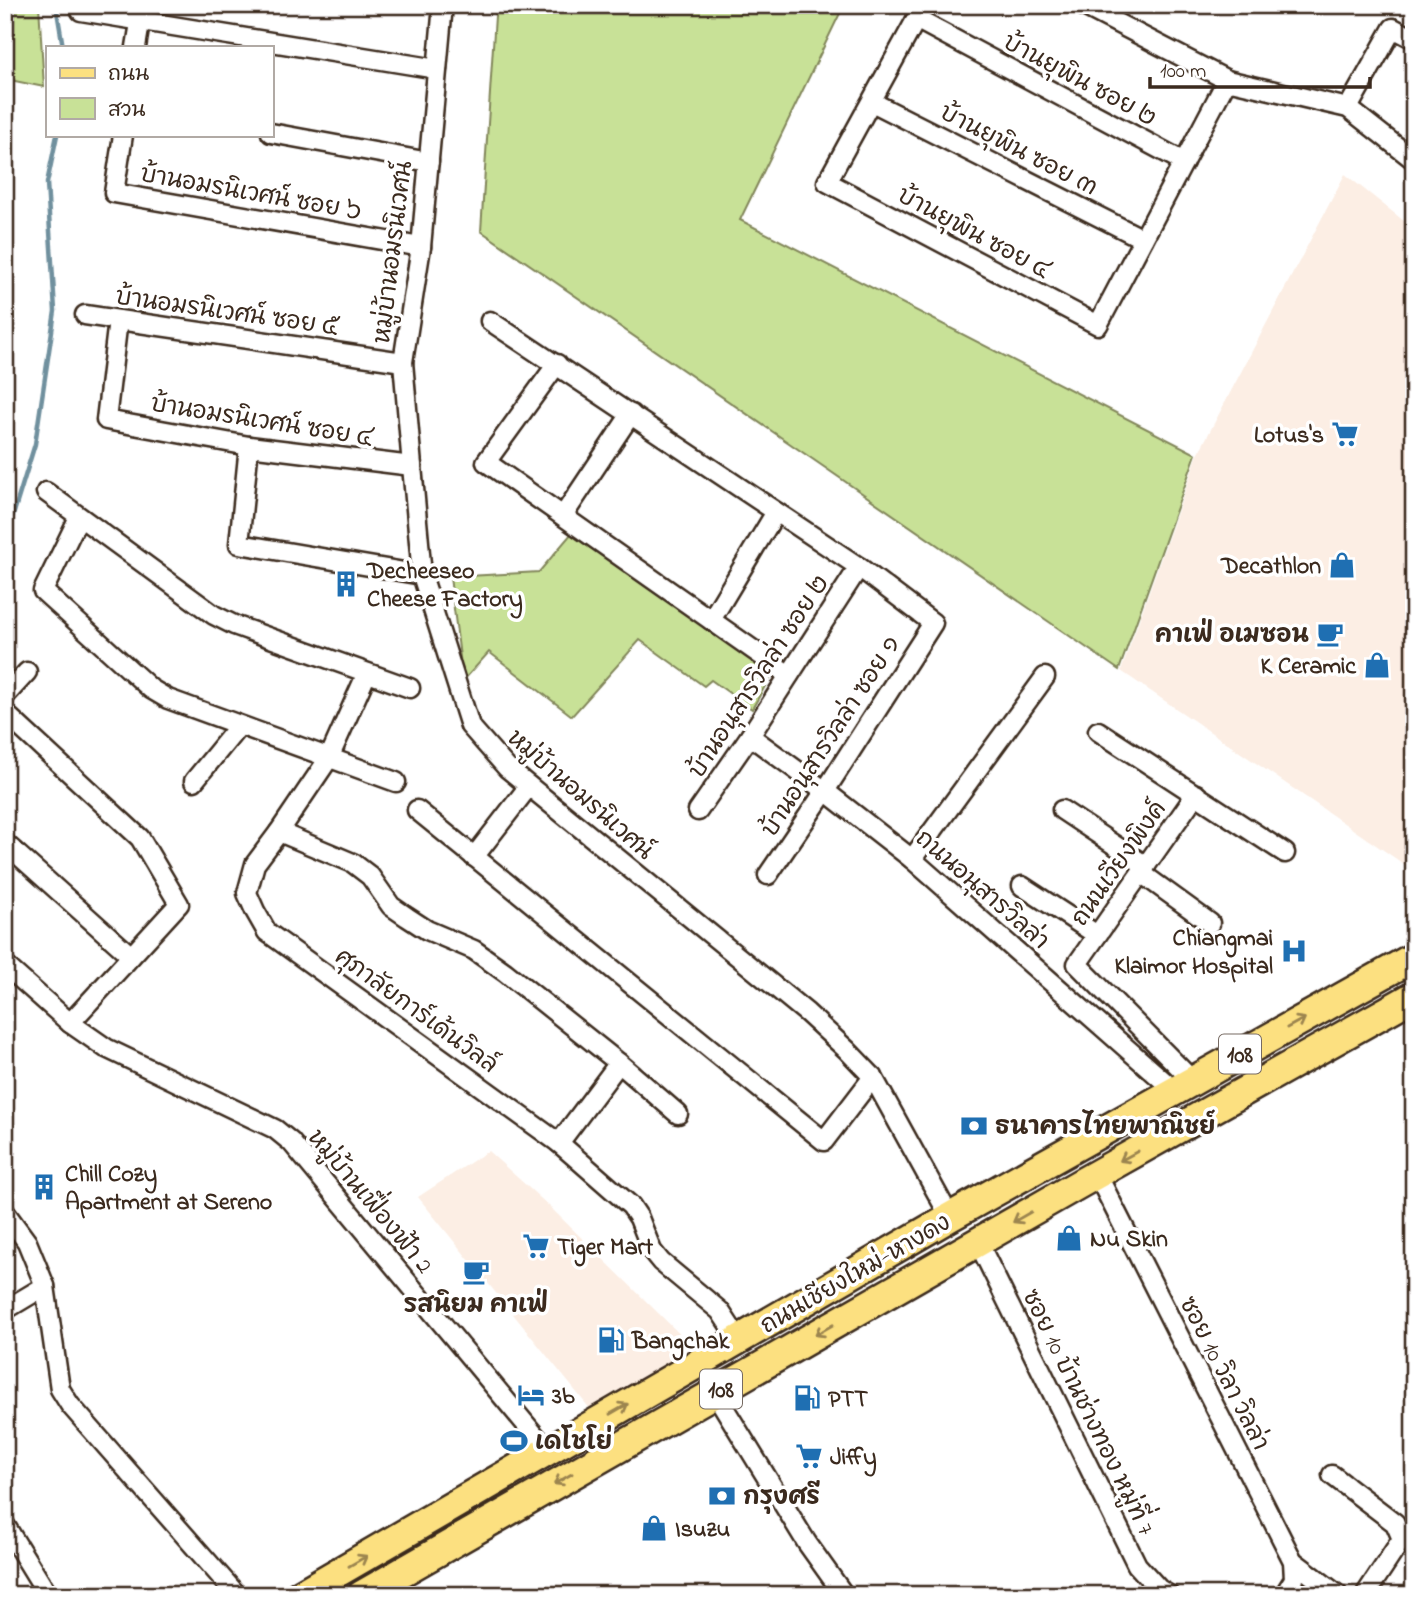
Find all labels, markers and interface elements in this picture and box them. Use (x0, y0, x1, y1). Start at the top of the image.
street label: บ้านยุพิน ซอย ๒ (996, 26, 1162, 136)
legend (46, 46, 273, 136)
scale bar (1150, 46, 1370, 90)
text: 100 m (1160, 57, 1206, 87)
text: ถนน (108, 60, 149, 90)
text: สวน (108, 96, 145, 126)
street label: บ้านยุพิน ซอย ๓ (933, 96, 1103, 206)
street label: บ้านอมรนิเวศน์ ซอย ๖ (137, 157, 364, 231)
street label: หมู่บ้านอมรนิเวศน์ (365, 159, 423, 346)
street label: บ้านยุพิน ซอย ๔ (890, 179, 1056, 290)
street label: บ้านอมรนิเวศน์ ซอย ๕ (113, 280, 341, 347)
street label: บ้านอมรนิเวศน์ ซอย ๔ (148, 387, 376, 457)
place label: Lotus's (1254, 419, 1324, 454)
supermarket icon: Lotus's (1330, 419, 1360, 449)
place label: Decathlon (1220, 550, 1321, 585)
shop icon: Decathlon (1327, 550, 1357, 580)
place label: Decheeseo Cheese Factory (366, 555, 523, 619)
building icon: Decheeseo Cheese Factory (331, 569, 361, 599)
street label: บ้านอนุสารวิลล่า ซอย ๒ (681, 569, 839, 786)
place label: คาเฟ่ อเมซอน (1155, 617, 1309, 654)
cafe icon: คาเฟ่ อเมซอน (1315, 619, 1345, 649)
street label: บ้านอนุสารวิลล่า ซอย ๑ (754, 630, 910, 845)
place label: K Ceramic (1260, 650, 1357, 685)
shop icon: K Ceramic (1362, 650, 1392, 680)
street label: หมู่บ้านอมรนิเวศน์ (499, 722, 661, 869)
street label: ถนนเวียงพิงค์ (1063, 794, 1176, 934)
street label: ถนนอนุสารวิลล่า (907, 823, 1056, 959)
place label: Chiangmai Klaimor Hospital (1114, 922, 1273, 985)
hospital icon: Chiangmai Klaimor Hospital (1279, 936, 1309, 966)
street label: ศุภาลัยการ์เด้นวิลล์ (327, 940, 505, 1083)
one-way arrow (1285, 1016, 1306, 1029)
road number: 108 (1219, 1035, 1261, 1074)
place label: ธนาคารไทยพาณิชย์ (995, 1109, 1216, 1146)
bank icon: ธนาคารไทยพาณิชย์ (959, 1111, 989, 1141)
street label: หมู่บ้านเฟื่องฟ้า 2 (298, 1118, 445, 1282)
one-way arrow (1119, 1149, 1139, 1163)
place label: Chill Cozy Apartment at Sereno (65, 1158, 272, 1221)
building icon: Chill Cozy Apartment at Sereno (29, 1172, 59, 1202)
street label: ถนนเชียงใหม่-หางดง (754, 1205, 958, 1344)
one-way arrow (1012, 1210, 1032, 1224)
shop icon: Nu Skin (1054, 1223, 1084, 1253)
place label: Nu Skin (1090, 1223, 1168, 1258)
supermarket icon: Tiger Mart (521, 1231, 551, 1261)
place label: Tiger Mart (557, 1231, 654, 1267)
cafe icon: รสนิยม คาเฟ่ (461, 1257, 491, 1287)
street label: ซอย 10 บ้านช่างทอง หมู่ที่ 7 (1012, 1281, 1168, 1542)
place label: รสนิยม คาเฟ่ (404, 1287, 548, 1324)
street label: ซอย 10 วิลา วิลล่า (1169, 1291, 1277, 1457)
one-way arrow (815, 1323, 835, 1337)
fuel station icon: Bangchak (596, 1325, 626, 1355)
place label: Bangchak (631, 1325, 730, 1361)
road number: 108 (700, 1370, 742, 1408)
hotel icon: 3b (516, 1380, 546, 1410)
place label: 3b (551, 1380, 575, 1415)
fuel station icon: PTT (792, 1383, 822, 1413)
place label: PTT (828, 1383, 868, 1418)
one-way arrow (608, 1402, 628, 1416)
place label: เดโชโย่ (535, 1424, 612, 1461)
sports icon: เดโชโย่ (499, 1426, 529, 1456)
supermarket icon: Jiffy (794, 1441, 824, 1471)
place label: Jiffy (830, 1441, 877, 1477)
one-way arrow (553, 1473, 574, 1486)
place label: กรุงศรี (743, 1480, 820, 1516)
bank icon: กรุงศรี (707, 1481, 737, 1511)
shop icon: Isuzu (639, 1513, 669, 1543)
place label: Isuzu (675, 1513, 731, 1548)
one-way arrow (348, 1553, 368, 1567)

